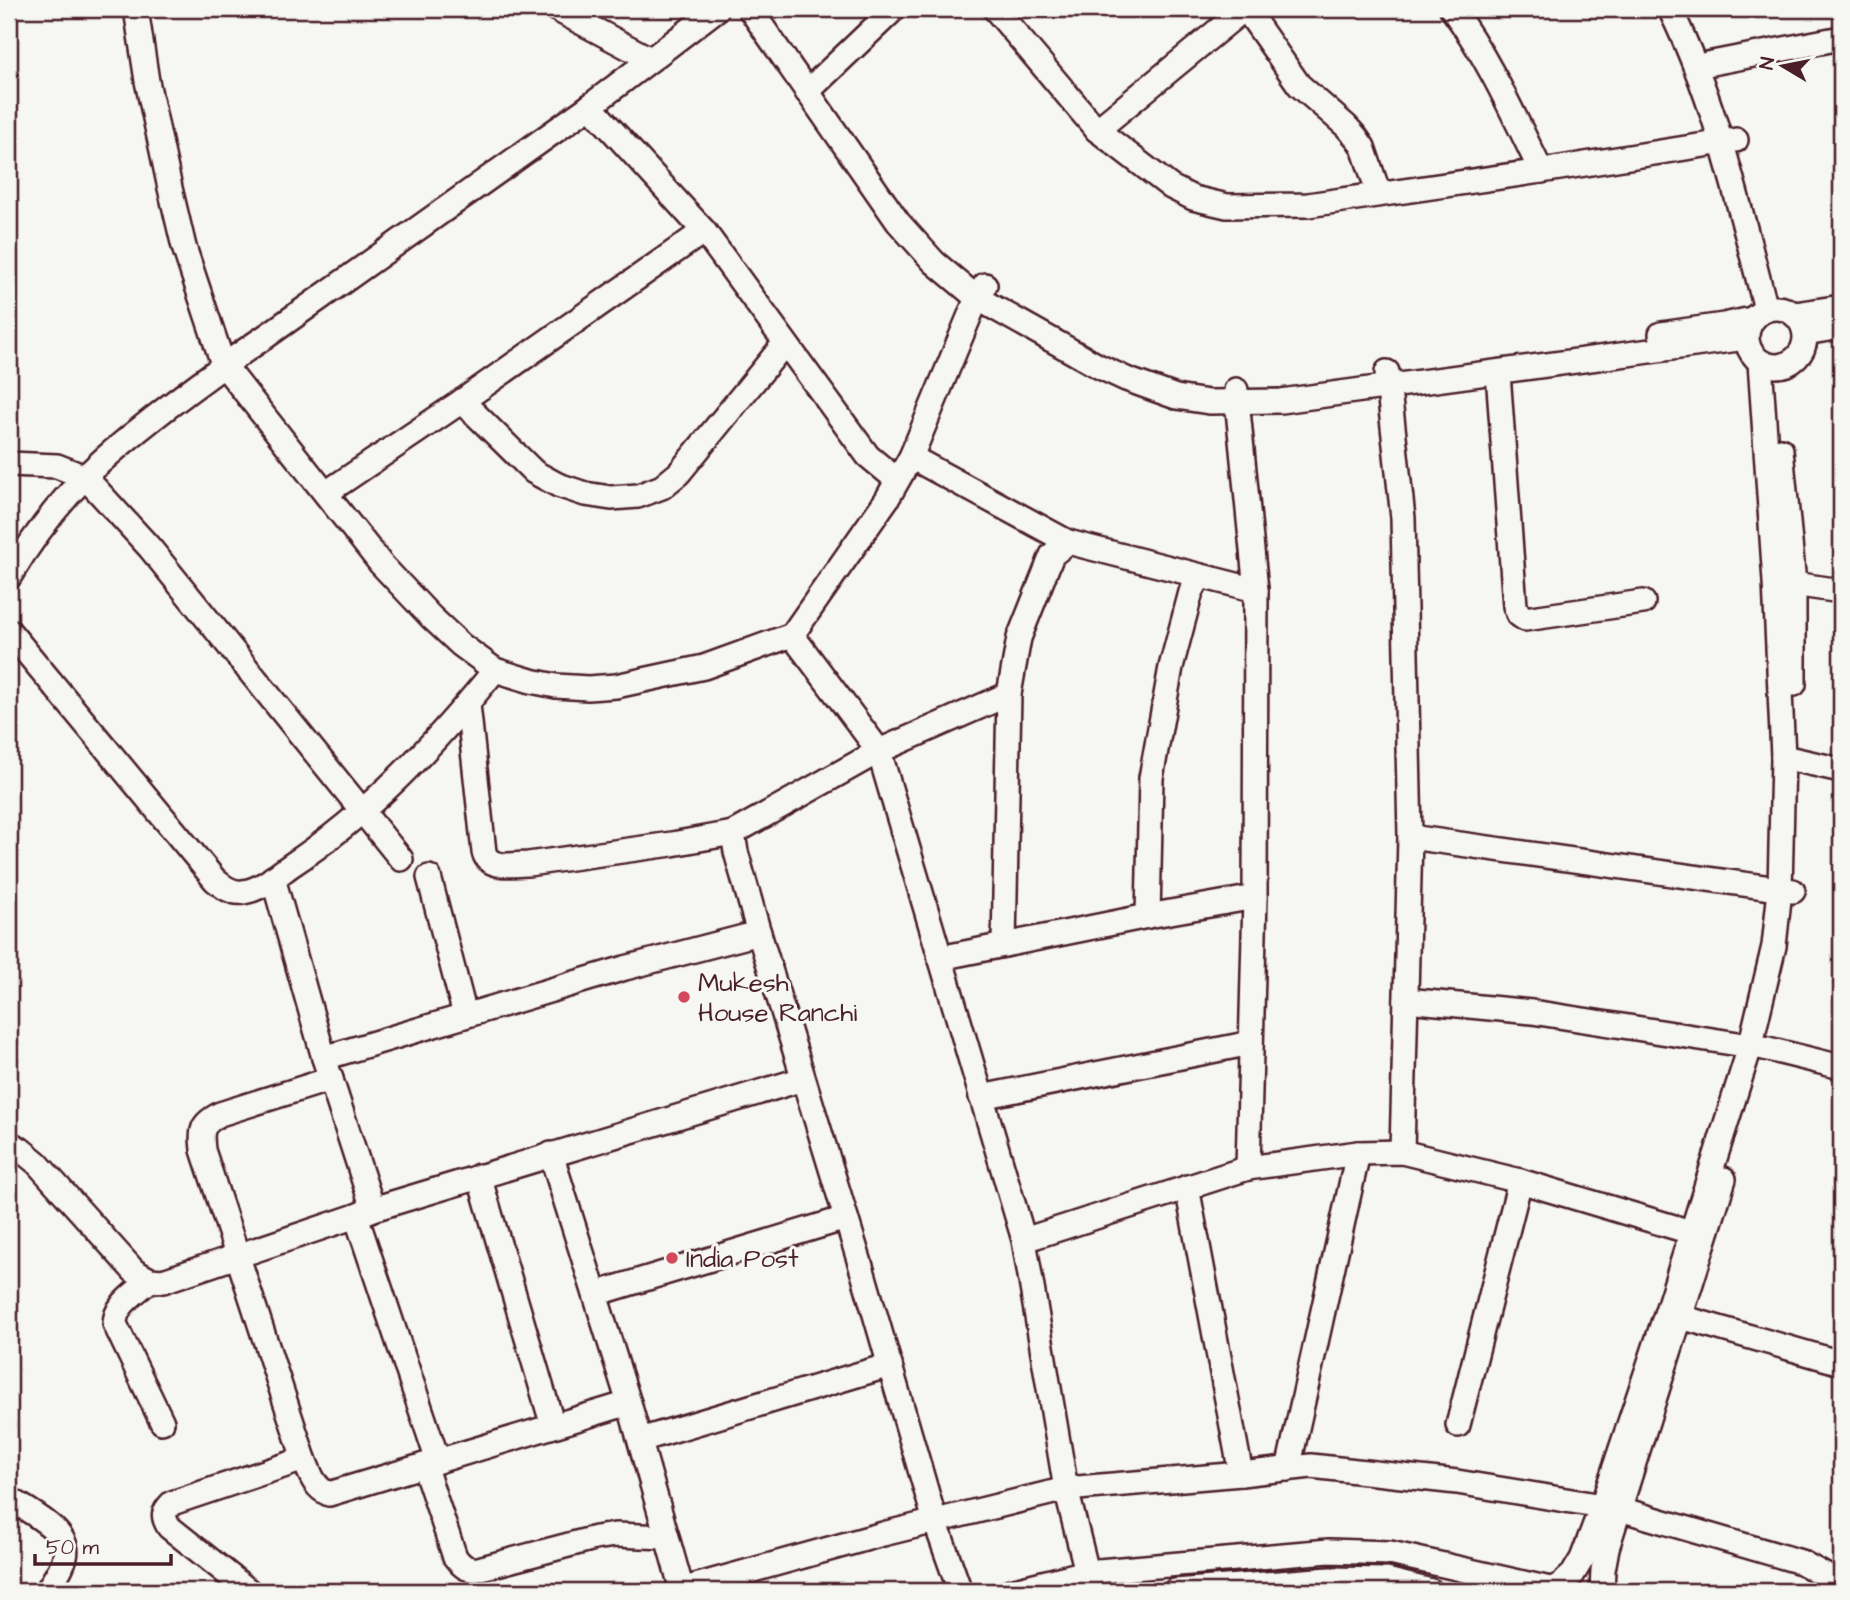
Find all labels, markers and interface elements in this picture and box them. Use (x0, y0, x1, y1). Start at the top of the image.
north arrow (1748, 32, 1818, 102)
text: N (1753, 55, 1782, 72)
place label: Mukesh House Ranchi (698, 965, 857, 1031)
marker: Mukesh House Ranchi (676, 989, 692, 1005)
place label: India Post (686, 1241, 799, 1277)
marker: India Post (664, 1250, 680, 1266)
scale bar (35, 1523, 172, 1567)
text: 50 m (46, 1533, 100, 1562)

